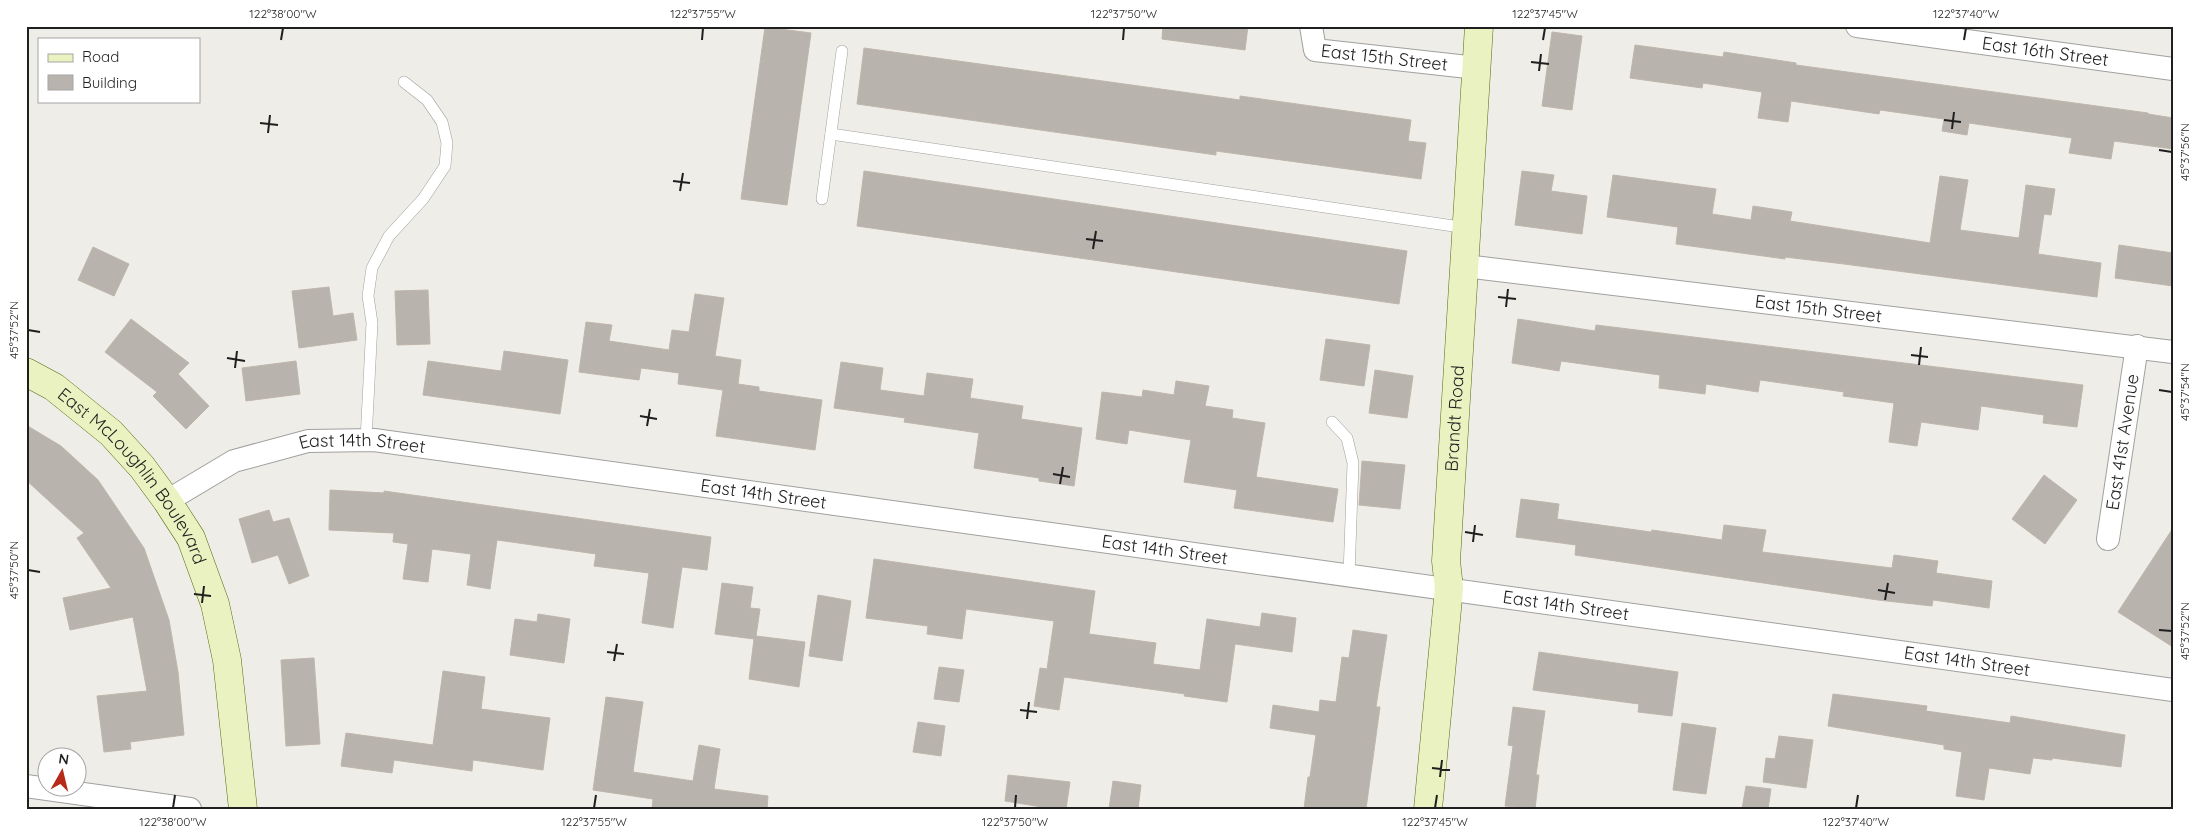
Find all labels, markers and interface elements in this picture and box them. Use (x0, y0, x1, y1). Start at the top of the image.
text: 122°38'00"W (249, 6, 317, 21)
text: 122°37'55"W (670, 6, 736, 21)
text: 122°37'50"W (1091, 6, 1158, 21)
text: 122°37'45"W (1512, 6, 1578, 21)
text: 122°37'40"W (1933, 6, 1999, 21)
street label: East 16th Street (1981, 31, 2110, 71)
legend (38, 38, 200, 102)
street label: East 15th Street (1320, 39, 1449, 76)
text: Road (82, 47, 119, 66)
text: Building (82, 73, 137, 92)
text: 45°37'56"N (2177, 123, 2192, 181)
street label: East 15th Street (1754, 289, 1883, 328)
text: 45°37'52"N (6, 301, 21, 359)
text: 45°37'54"N (2177, 363, 2192, 421)
street label: Brandt Road (1440, 365, 1469, 472)
street label: East 41st Avenue (2100, 372, 2144, 512)
street label: East McLoughlin Boulevard (53, 383, 212, 567)
street label: East 14th Street (296, 428, 427, 458)
street label: East 14th Street (699, 474, 828, 514)
street label: East 14th Street (1100, 529, 1229, 570)
text: 45°37'50"N (6, 541, 21, 599)
street label: East 14th Street (1501, 585, 1630, 625)
text: 45°37'52"N (2177, 602, 2192, 660)
street label: East 14th Street (1903, 641, 2032, 681)
north arrow (38, 748, 88, 798)
text: N (57, 749, 70, 769)
text: 122°38'00"W (139, 814, 207, 829)
text: 122°37'55"W (561, 814, 627, 829)
text: 122°37'50"W (982, 814, 1049, 829)
text: 122°37'45"W (1402, 814, 1468, 829)
text: 122°37'40"W (1823, 814, 1889, 829)

